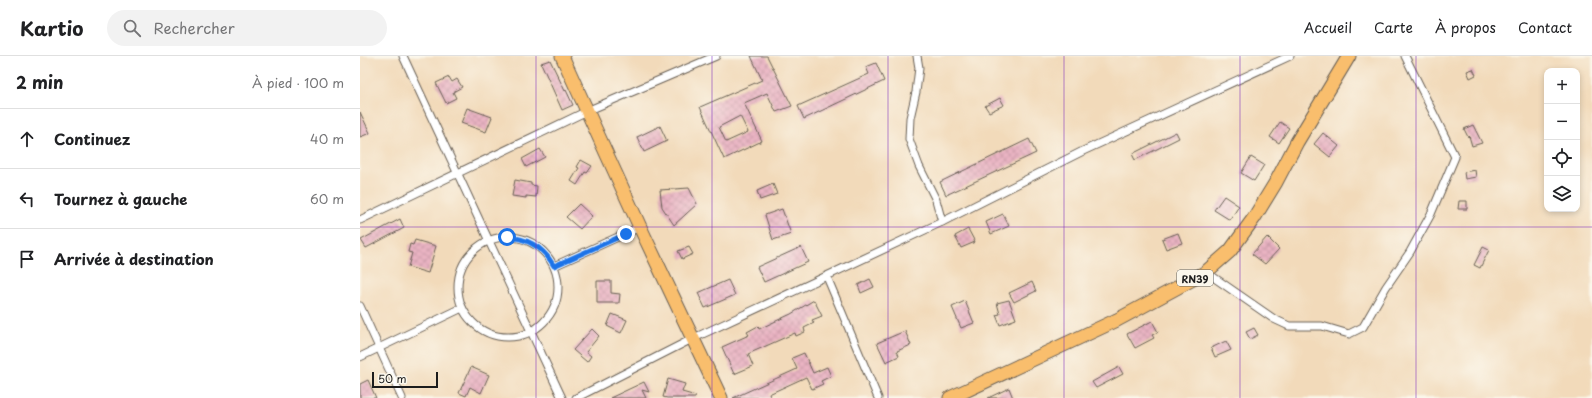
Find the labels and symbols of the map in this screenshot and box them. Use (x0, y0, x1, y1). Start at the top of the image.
route end (617, 225, 635, 243)
route start (498, 228, 516, 246)
road number: RN39 (1177, 270, 1213, 286)
scale bar (372, 370, 438, 389)

